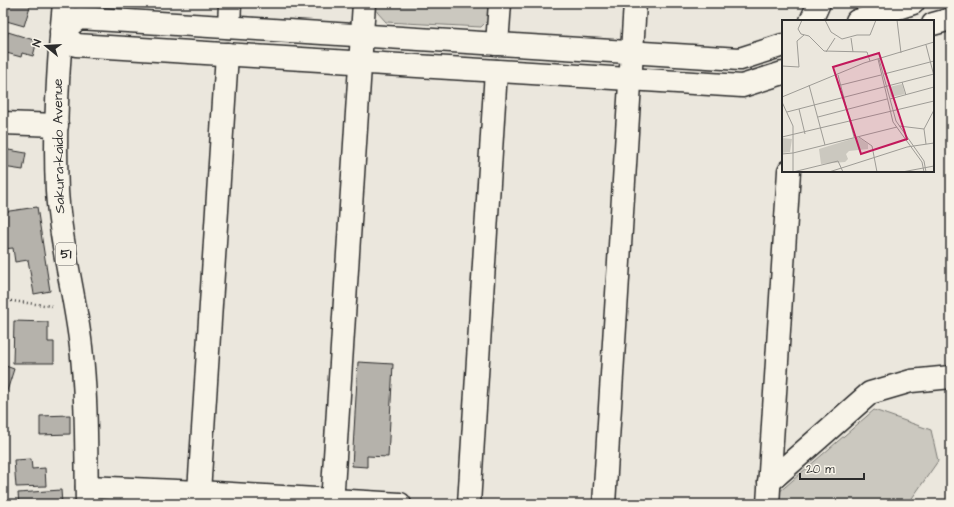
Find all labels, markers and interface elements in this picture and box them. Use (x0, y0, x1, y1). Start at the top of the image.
inset map (782, 20, 934, 172)
north arrow (26, 26, 66, 66)
text: N (29, 37, 45, 49)
street label: Sakura-kaido Avenue (48, 78, 70, 214)
road number: 51 (56, 243, 76, 265)
scale bar (800, 455, 864, 481)
text: 20 m (806, 461, 835, 478)

